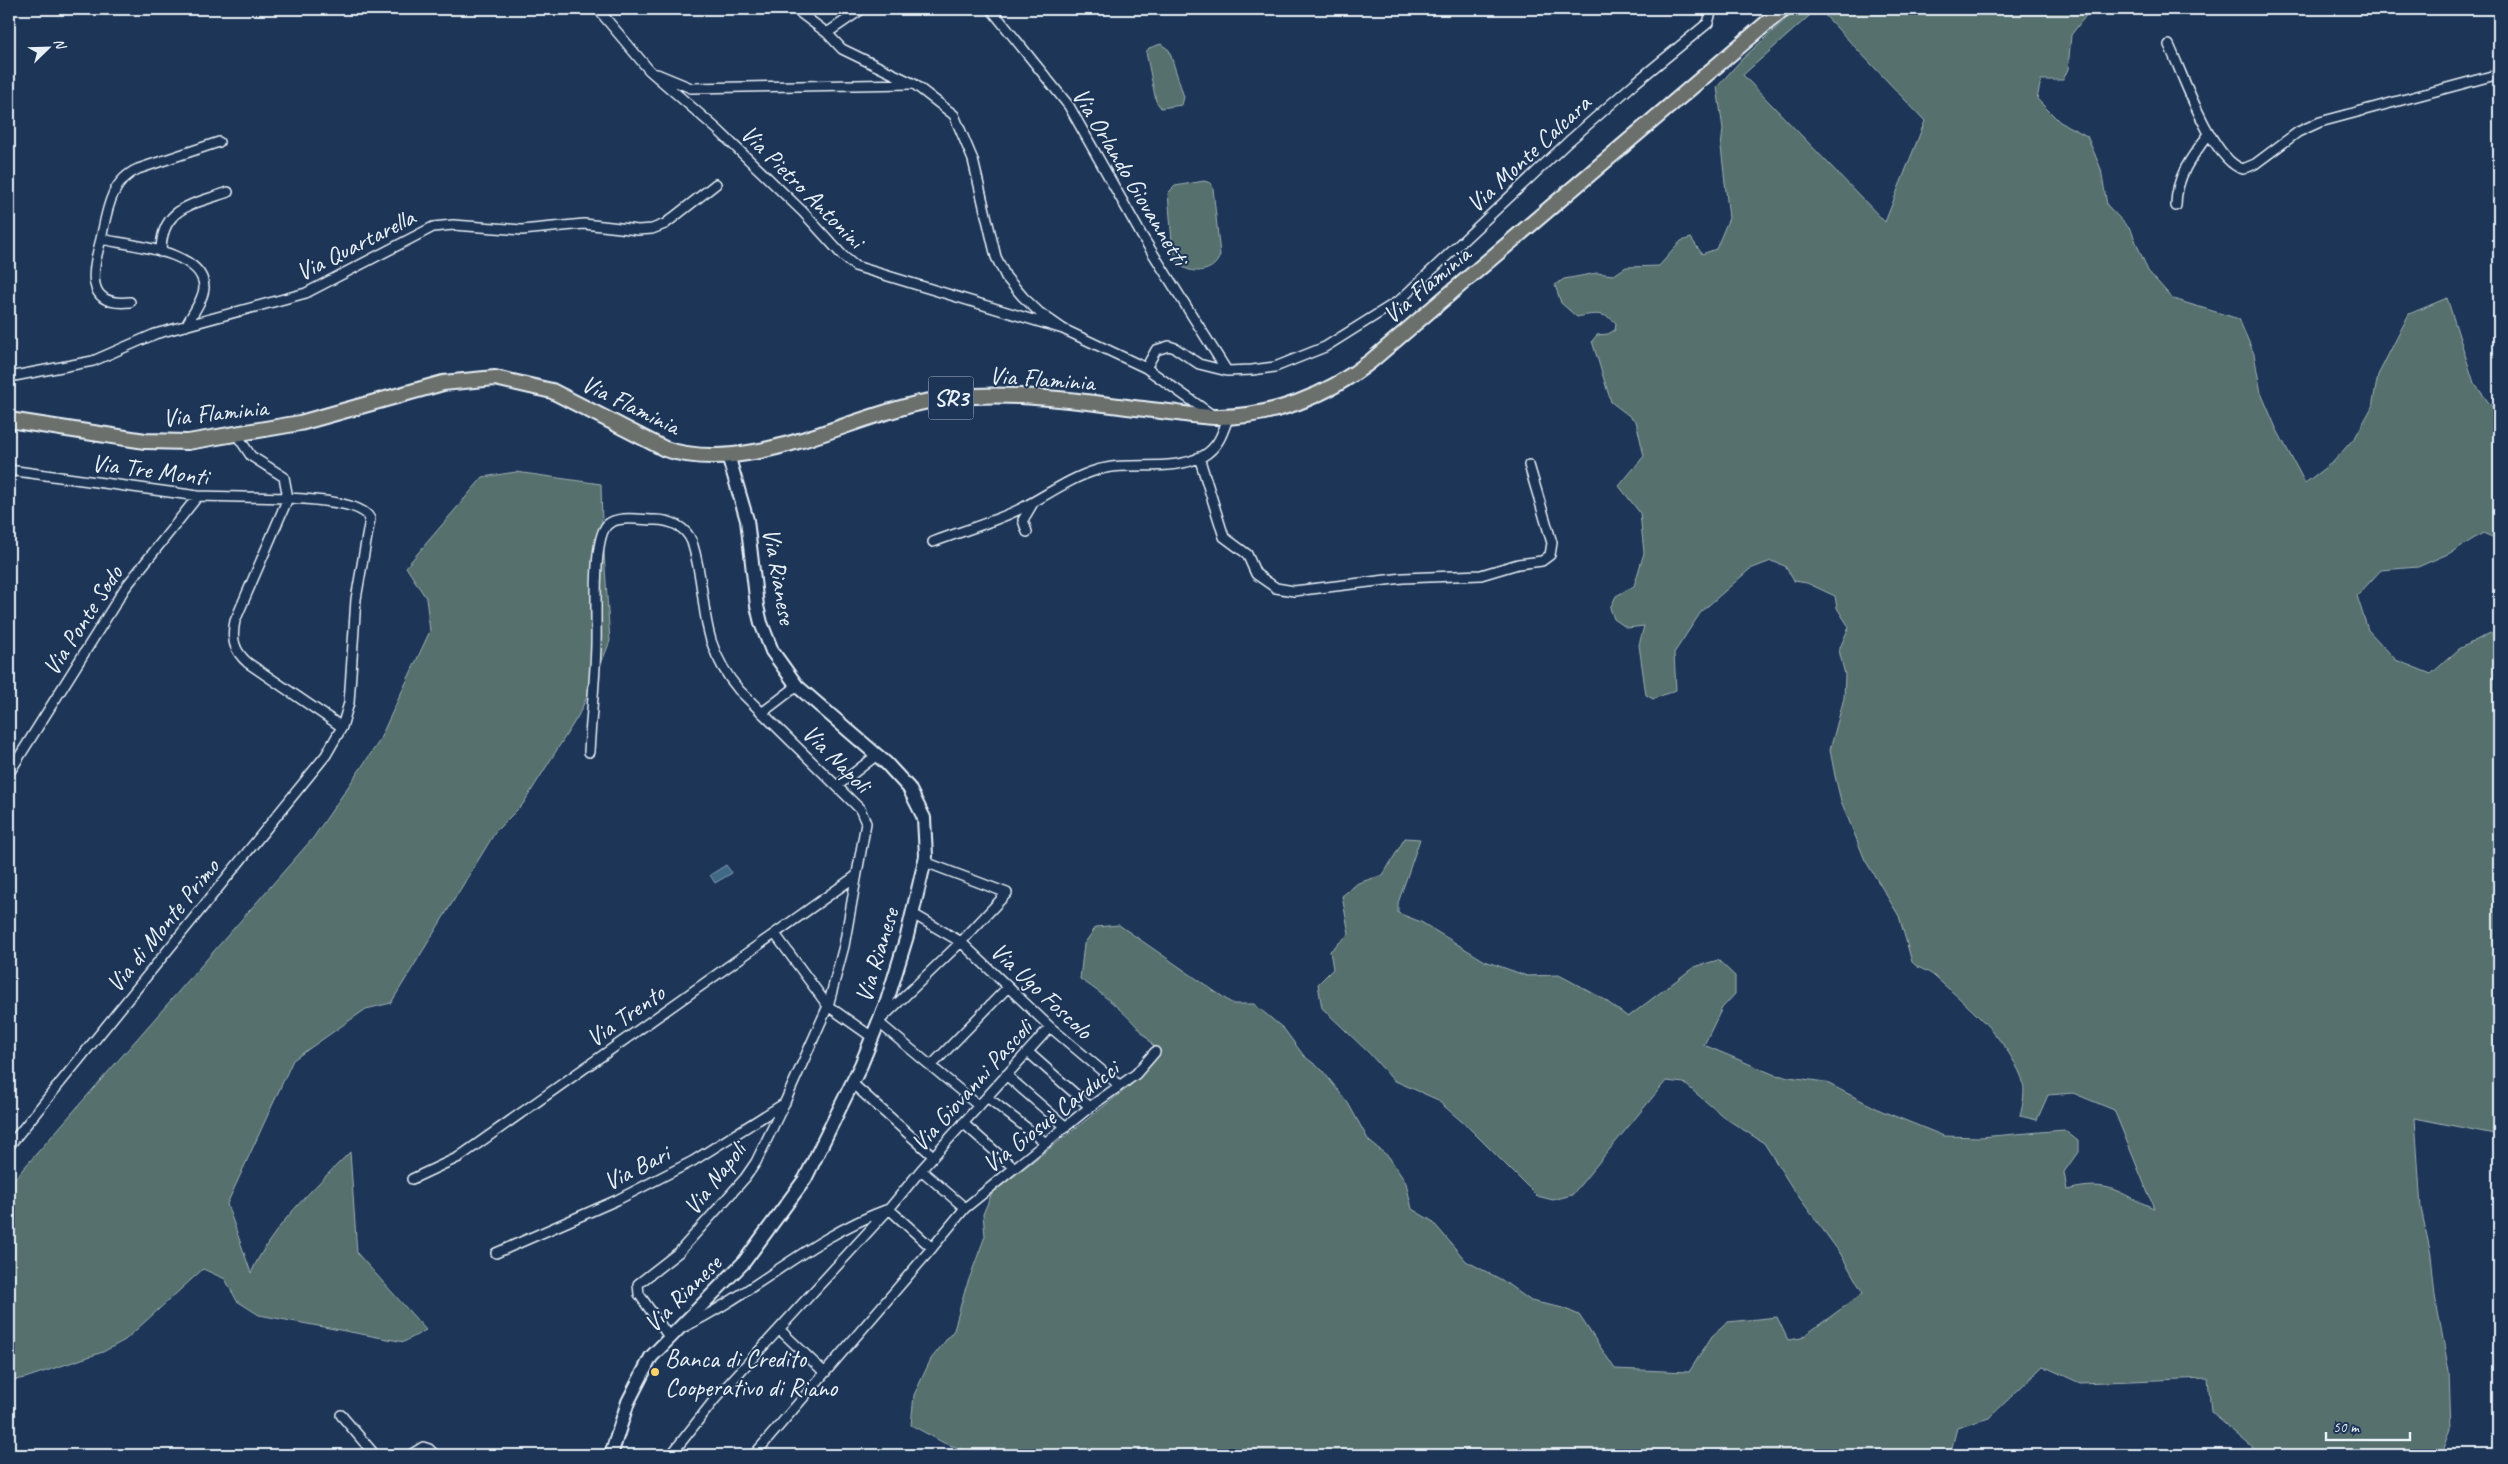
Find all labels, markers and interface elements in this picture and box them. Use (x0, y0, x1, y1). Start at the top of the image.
north arrow (22, 22, 72, 72)
text: N (50, 36, 70, 53)
street label: Via Orlando Giovannetti (1065, 82, 1197, 274)
street label: Via Monte Calcara (1460, 86, 1599, 220)
street label: Via Pietro Antonini (734, 118, 873, 258)
street label: Via Quartarella (291, 200, 422, 288)
street label: Via Flaminia (1376, 237, 1479, 331)
street label: Via Flaminia (988, 359, 1098, 399)
street label: Via Flaminia (576, 367, 687, 444)
road number: SR3 (928, 376, 974, 419)
street label: Via Flaminia (161, 391, 272, 434)
street label: Via Tre Monti (90, 447, 213, 493)
street label: Via Rianese (755, 526, 804, 629)
street label: Via Ponte Sodo (35, 558, 131, 682)
street label: Via Napoli (795, 717, 880, 802)
street label: Via di Monte Primo (99, 851, 227, 999)
street label: Via Rianese (847, 902, 907, 1006)
street label: Via Ugo Foscolo (983, 935, 1100, 1047)
street label: Via Trento (580, 977, 672, 1054)
street label: Via Giovanni Pascoli (904, 1010, 1042, 1158)
street label: Via Giosuè Carducci (976, 1051, 1128, 1180)
street label: Via Napoli (676, 1133, 755, 1222)
street label: Via Bari (598, 1136, 678, 1198)
street label: Via Rianese (637, 1247, 730, 1339)
place label: Banca di Credito Cooperativo di Riano (665, 1343, 838, 1404)
marker: Banca di Credito Cooperativo di Riano (649, 1366, 661, 1378)
scale bar (2326, 1409, 2409, 1441)
text: 50 m (2333, 1418, 2360, 1437)

